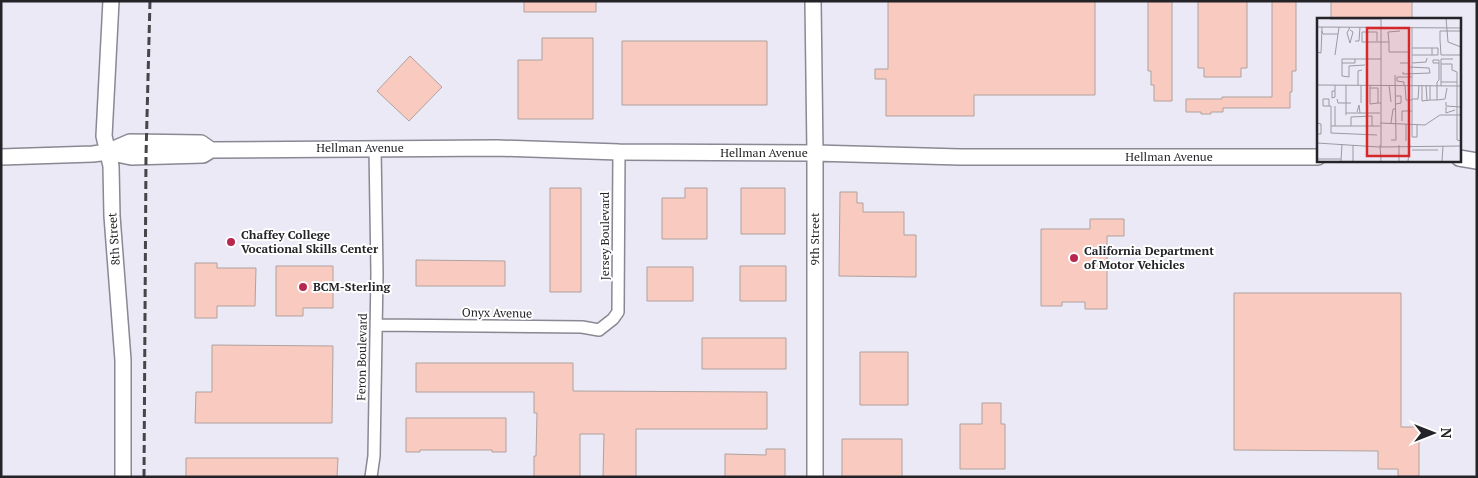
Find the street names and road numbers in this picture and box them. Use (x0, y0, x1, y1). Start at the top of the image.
street label: Hellman Avenue (316, 140, 404, 155)
street label: Hellman Avenue (720, 145, 808, 160)
street label: Hellman Avenue (1125, 149, 1213, 164)
street label: Jersey Boulevard (597, 191, 612, 280)
street label: 8th Street (104, 212, 123, 266)
street label: 9th Street (807, 212, 822, 265)
street label: Onyx Avenue (462, 304, 532, 321)
street label: Feron Boulevard (353, 313, 370, 401)

